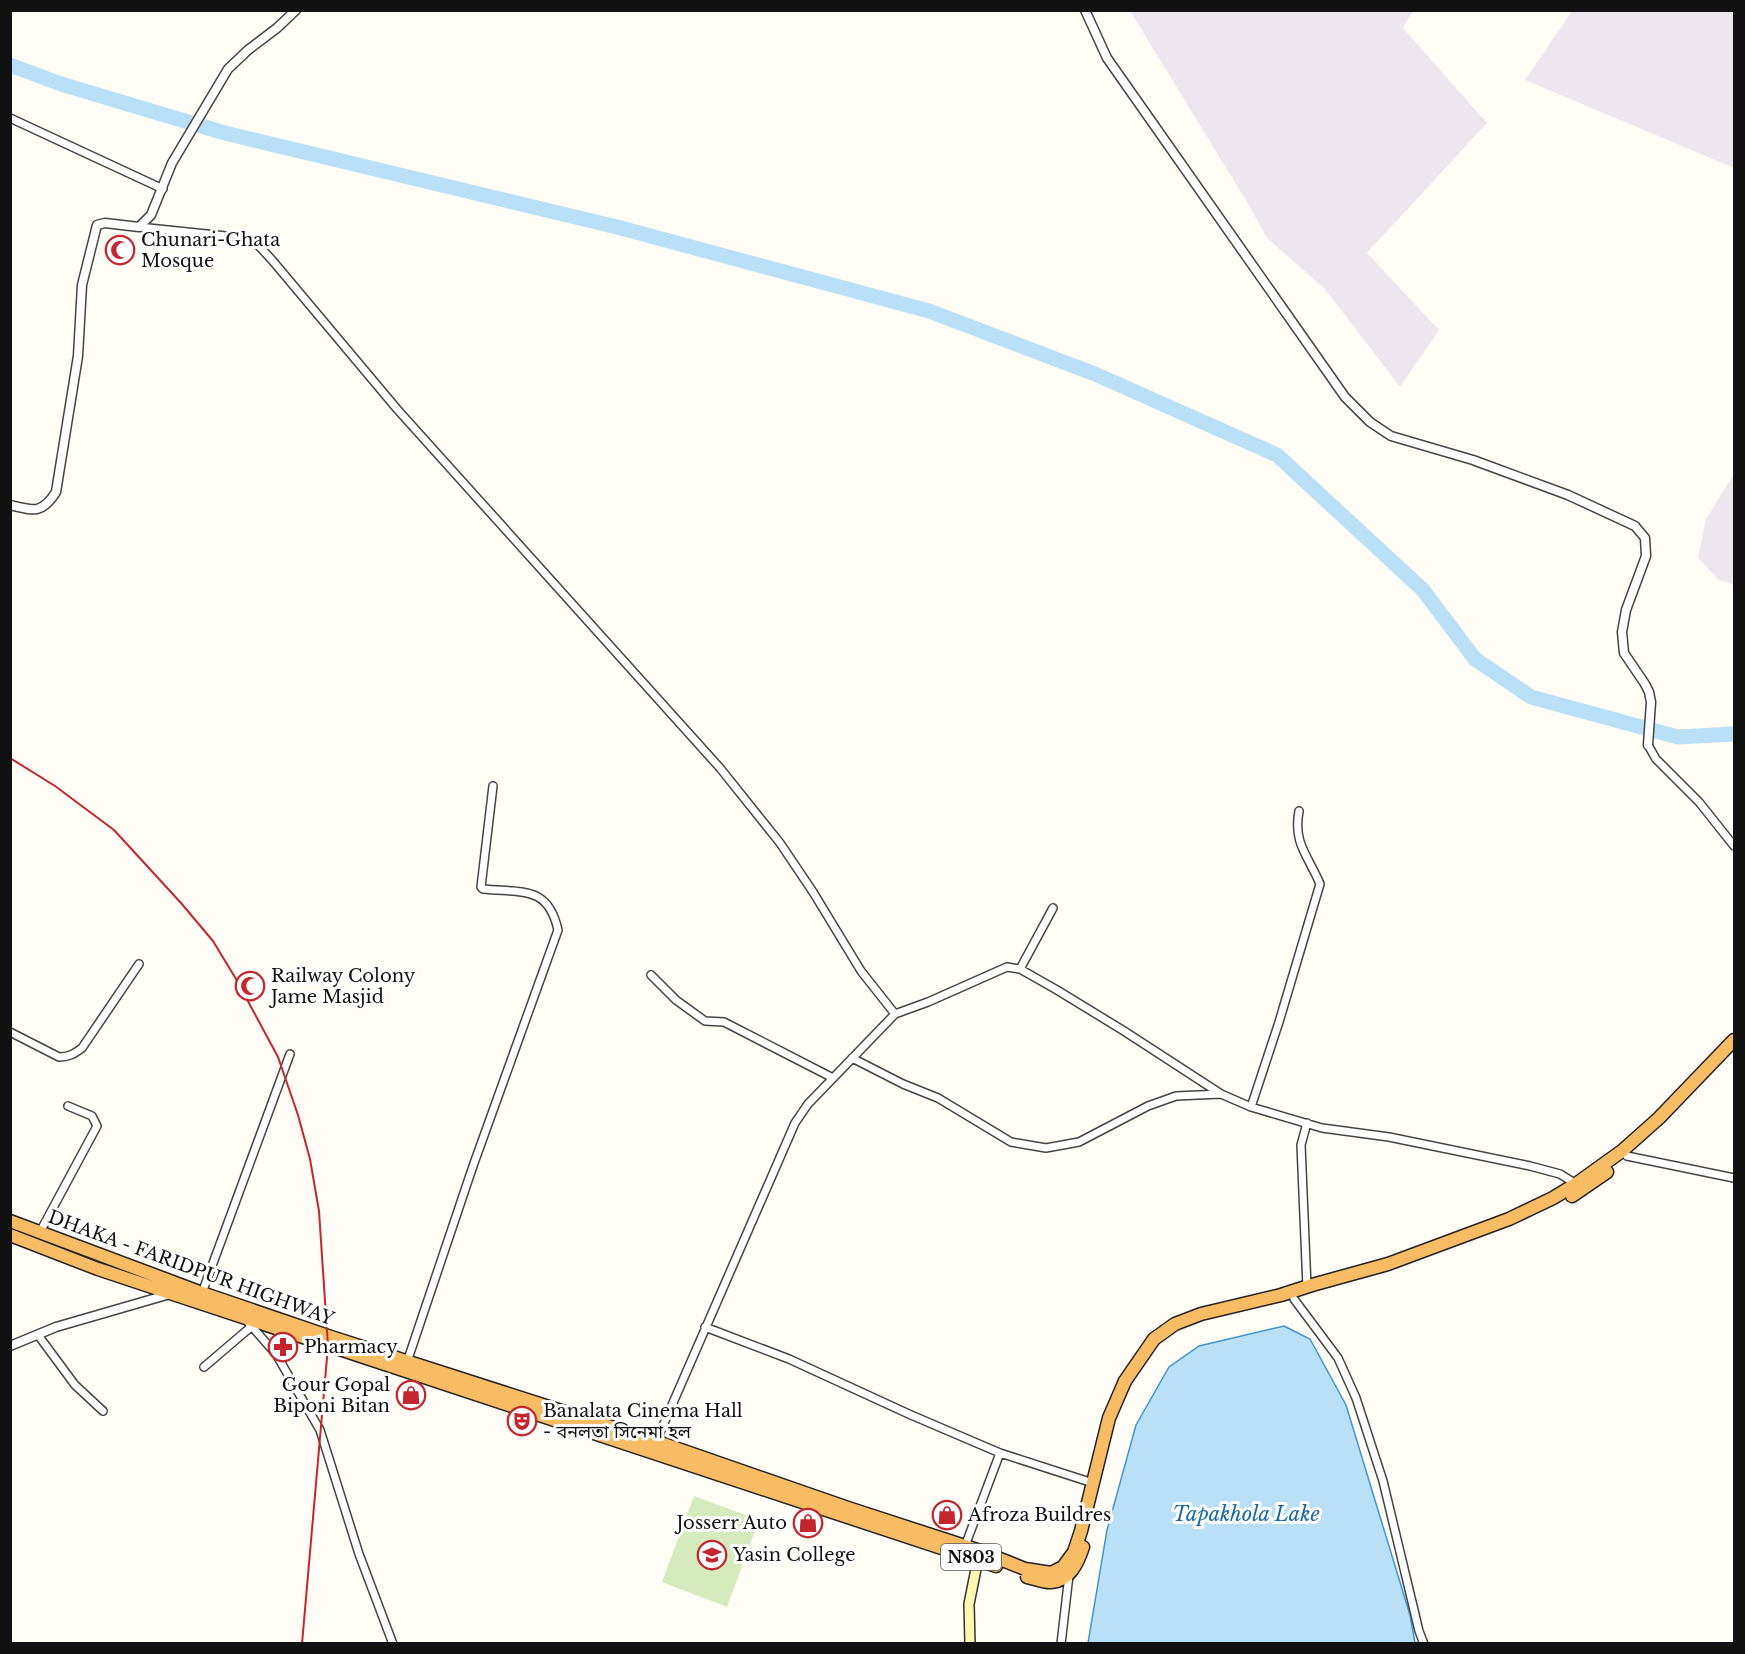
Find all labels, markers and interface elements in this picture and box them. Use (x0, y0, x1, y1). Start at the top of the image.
place label: Chunari-Ghata Mosque (141, 229, 280, 272)
mosque icon: Chunari-Ghata Mosque (104, 234, 136, 266)
place label: Railway Colony Jame Masjid (269, 965, 416, 1008)
mosque icon: Railway Colony Jame Masjid (234, 970, 266, 1002)
street label: DHAKA - FARIDPUR HIGHWAY (45, 1206, 338, 1330)
pharmacy icon: Pharmacy (267, 1331, 299, 1363)
place label: Pharmacy (304, 1336, 398, 1358)
place label: Gour Gopal Biponi Bitan (273, 1374, 390, 1417)
shop icon: Gour Gopal Biponi Bitan (395, 1379, 427, 1411)
place label: Banalata Cinema Hall - বনলতা সিনেমা হল (543, 1400, 743, 1443)
theatre icon: Banalata Cinema Hall - বনলতা সিনেমা হল (506, 1405, 538, 1437)
shop icon: Afroza Buildres (931, 1499, 963, 1531)
water label: Tapakhola Lake (1172, 1502, 1320, 1526)
place label: Afroza Buildres (967, 1504, 1111, 1526)
shop icon: Josserr Auto (792, 1507, 824, 1539)
place label: Josserr Auto (675, 1512, 787, 1534)
school or university icon: Yasin College (696, 1539, 728, 1571)
place label: Yasin College (732, 1544, 856, 1566)
road number: N803 (941, 1544, 1001, 1570)

